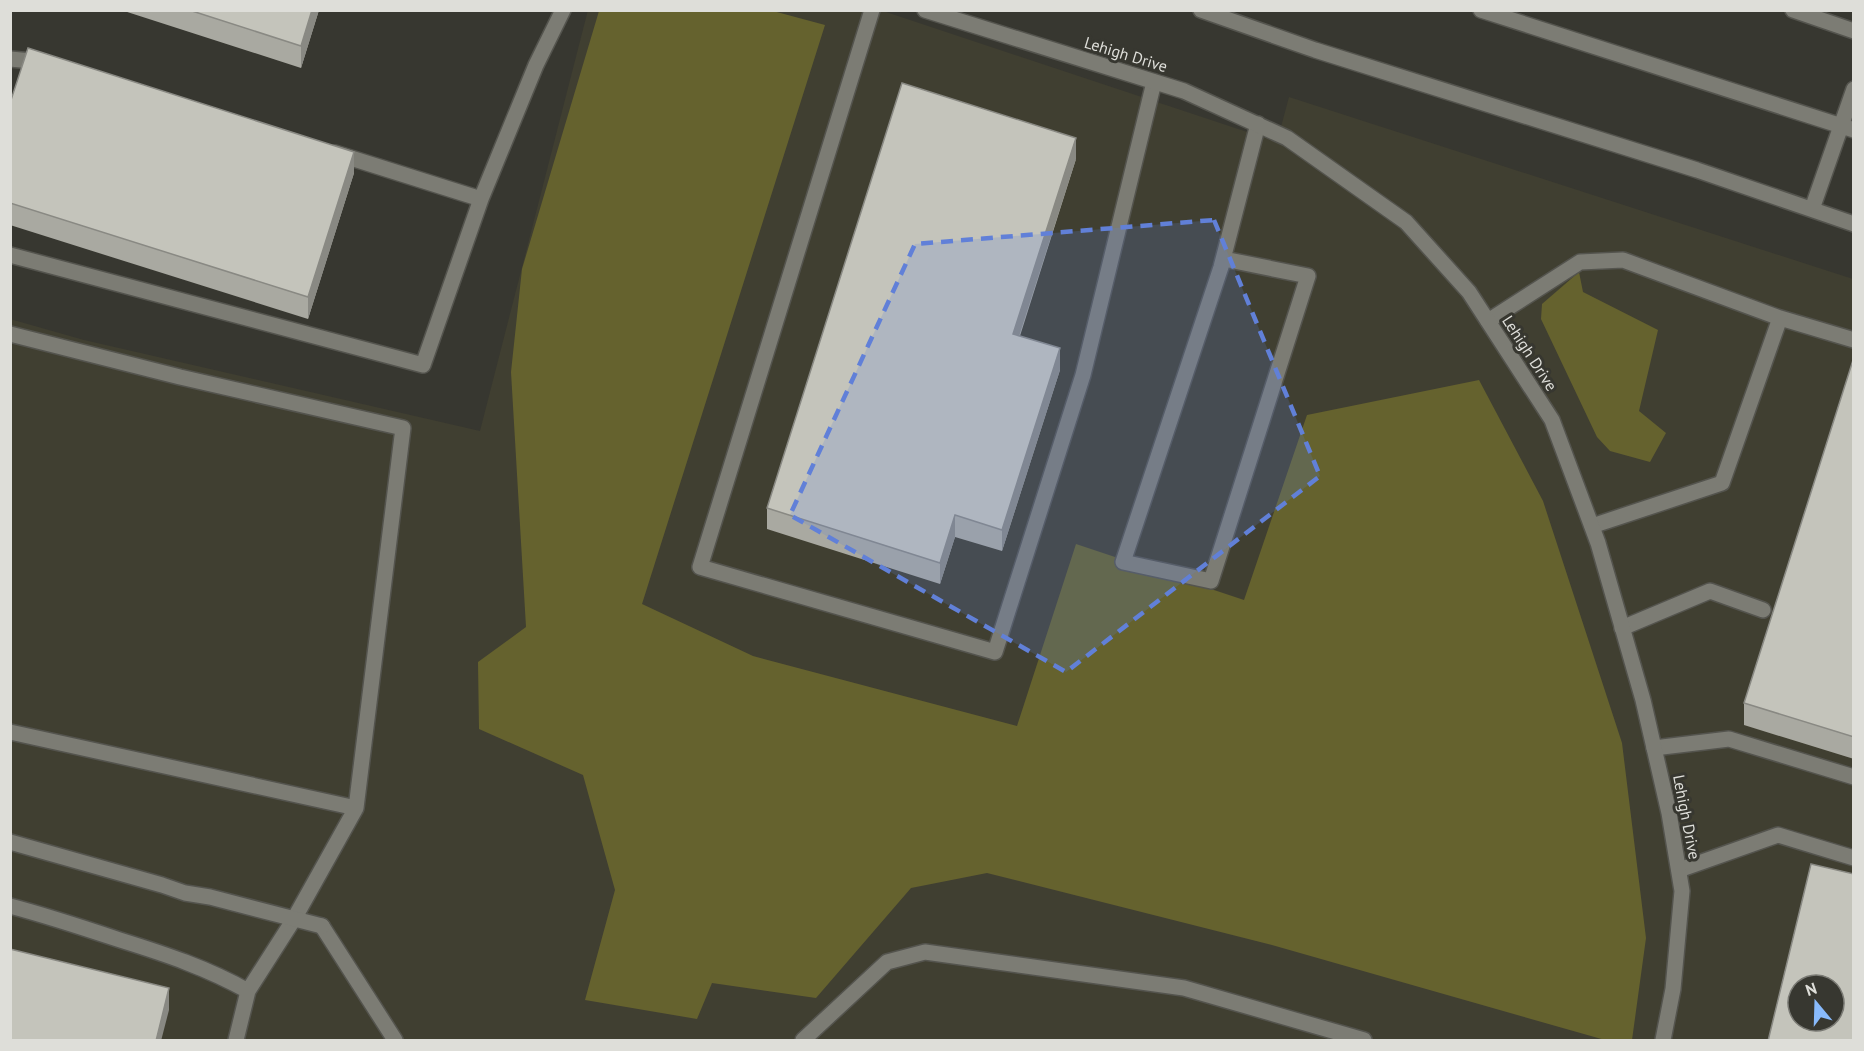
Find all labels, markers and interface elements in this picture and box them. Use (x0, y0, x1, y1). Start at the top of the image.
street label: Lehigh Drive (1082, 32, 1170, 76)
street label: Lehigh Drive (1498, 312, 1562, 394)
street label: Lehigh Drive (1669, 773, 1705, 861)
north arrow (1786, 973, 1846, 1033)
text: N (1803, 978, 1819, 1000)

